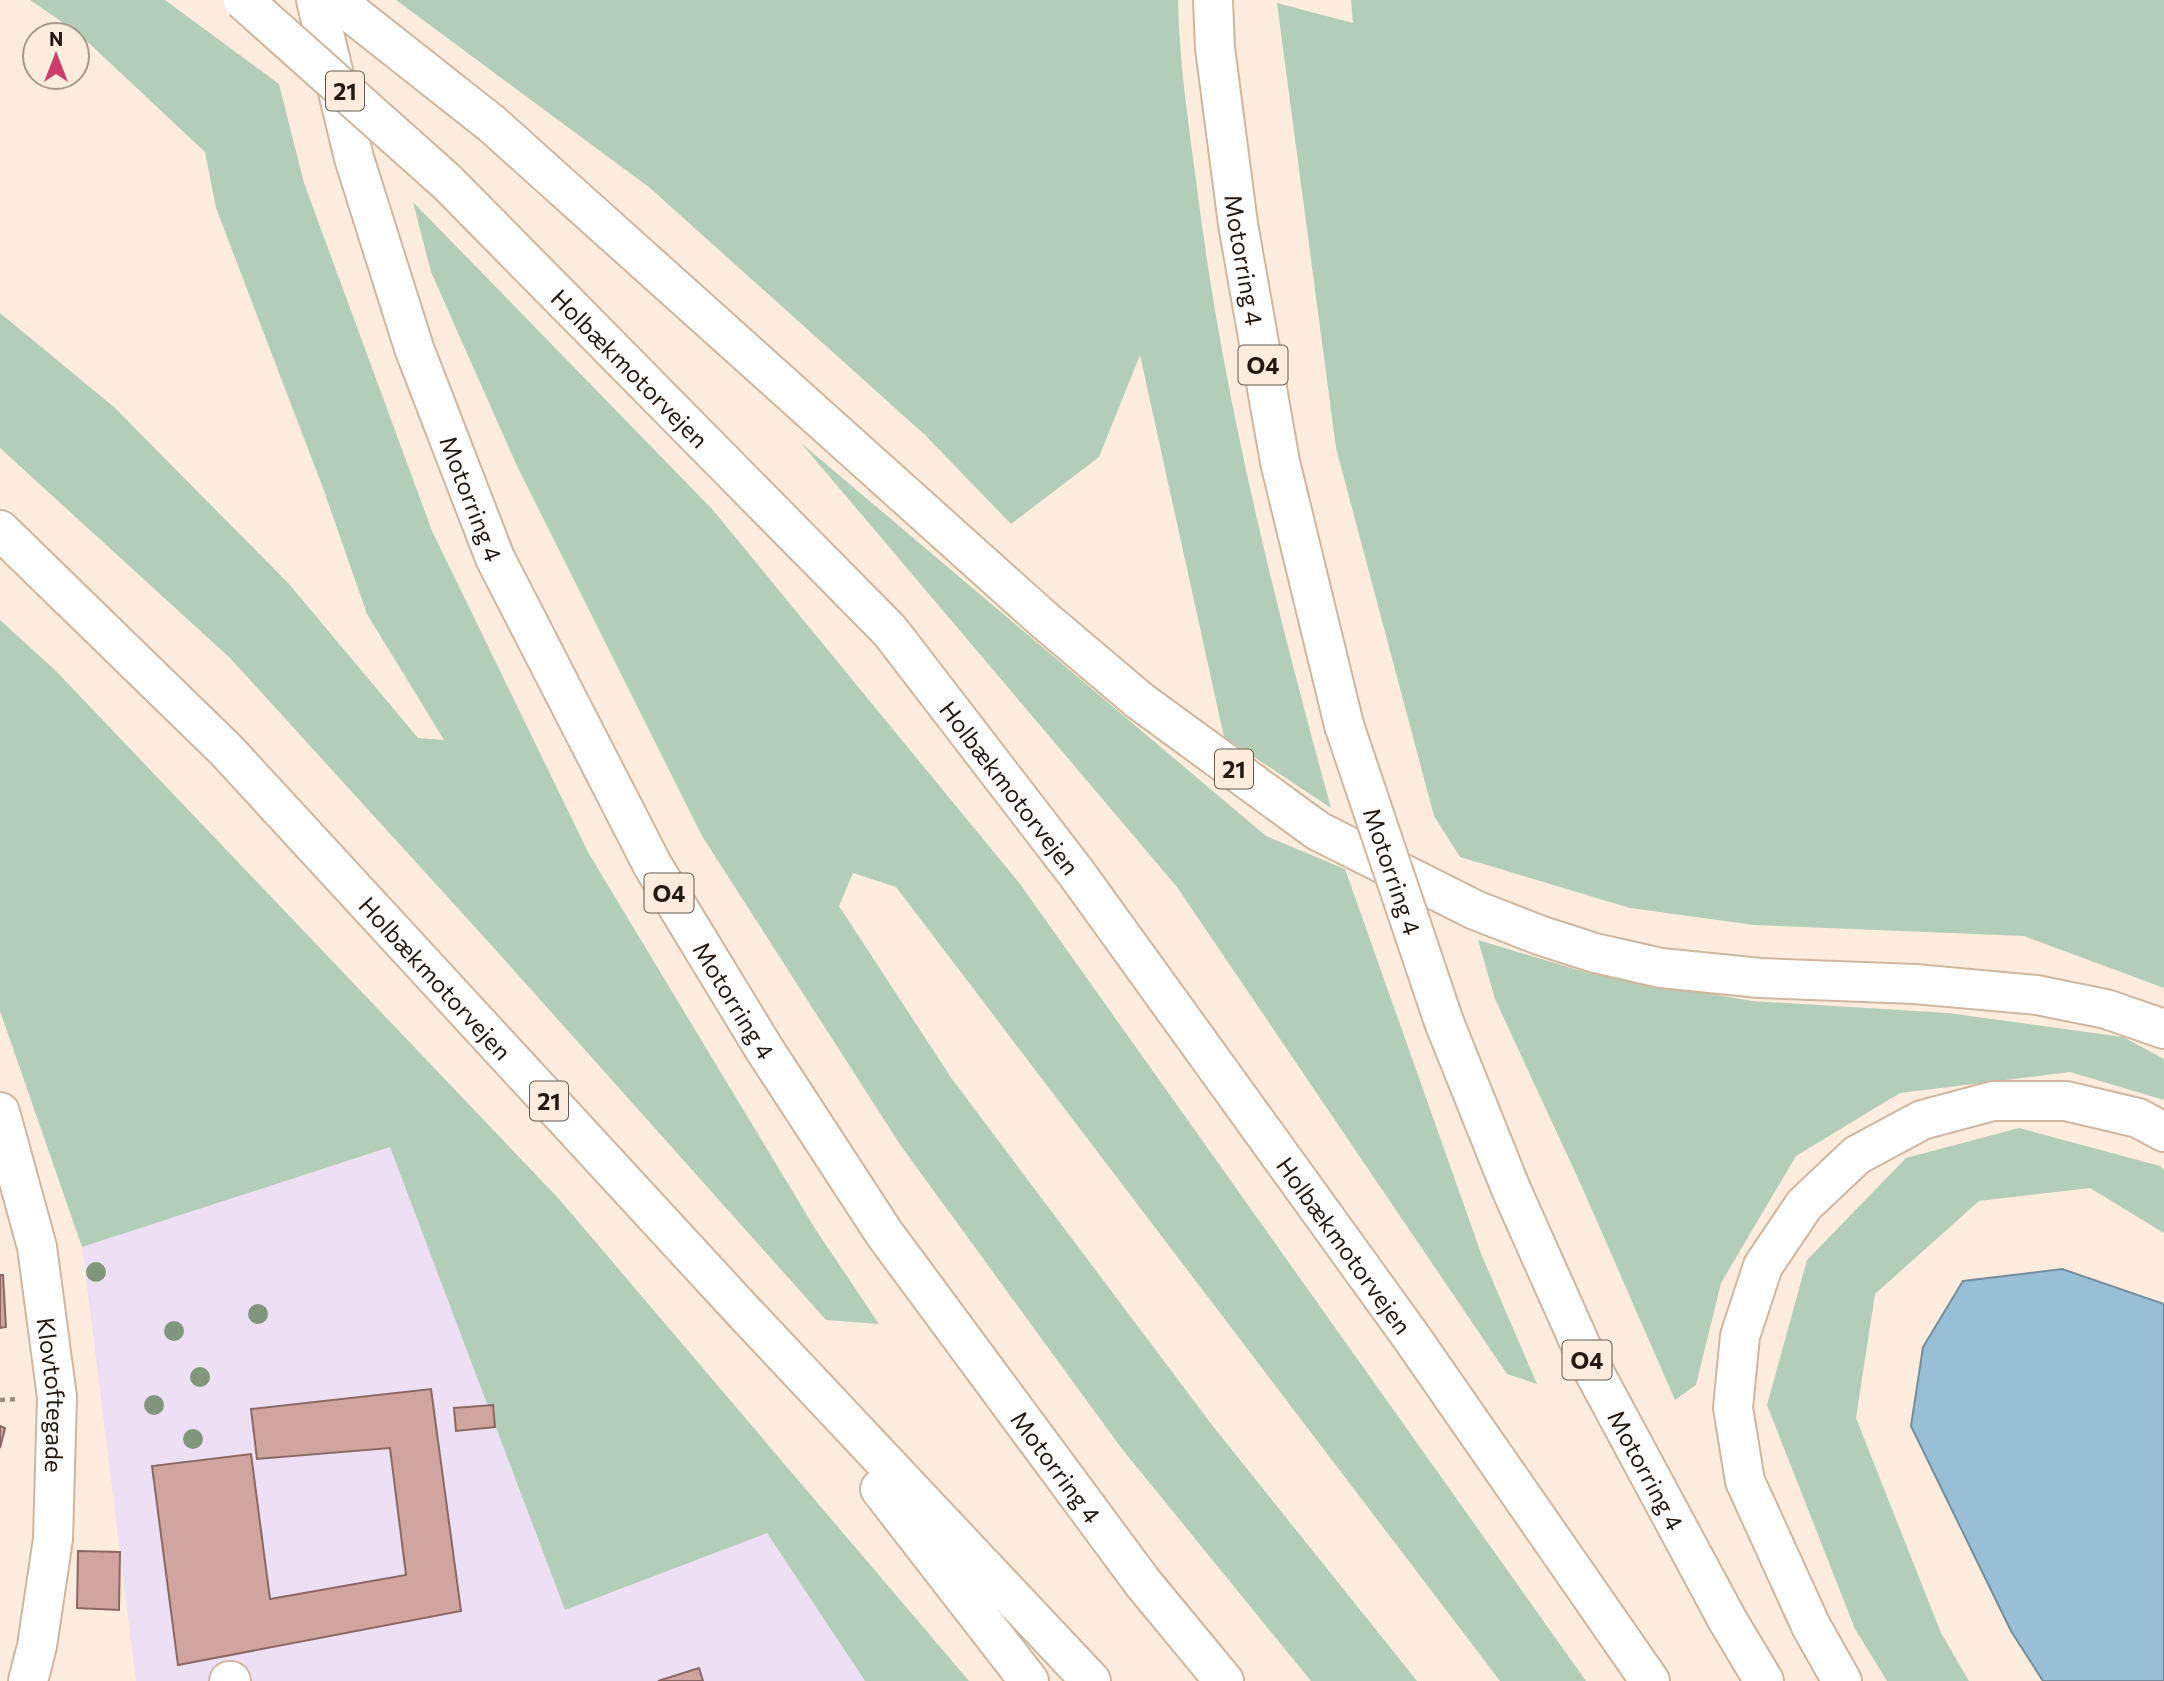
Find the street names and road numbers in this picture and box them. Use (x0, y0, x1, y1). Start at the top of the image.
road number: 21 (326, 72, 364, 110)
street label: Motorring 4 (1220, 193, 1270, 328)
street label: Holbækmotorvejen (546, 282, 715, 453)
road number: O4 (1238, 346, 1288, 384)
street label: Motorring 4 (435, 432, 509, 565)
street label: Holbækmotorvejen (934, 695, 1086, 880)
road number: 21 (1215, 750, 1253, 789)
street label: Motorring 4 (1358, 804, 1428, 938)
road number: O4 (644, 874, 694, 912)
street label: Holbækmotorvejen (354, 890, 518, 1065)
street label: Motorring 4 (688, 936, 781, 1064)
road number: 21 (530, 1082, 568, 1120)
street label: Holbækmotorvejen (1271, 1151, 1418, 1339)
street label: Klovtoftegade (32, 1315, 72, 1473)
road number: O4 (1562, 1340, 1612, 1380)
street label: Motorring 4 (1006, 1405, 1108, 1528)
street label: Motorring 4 (1603, 1405, 1691, 1535)

